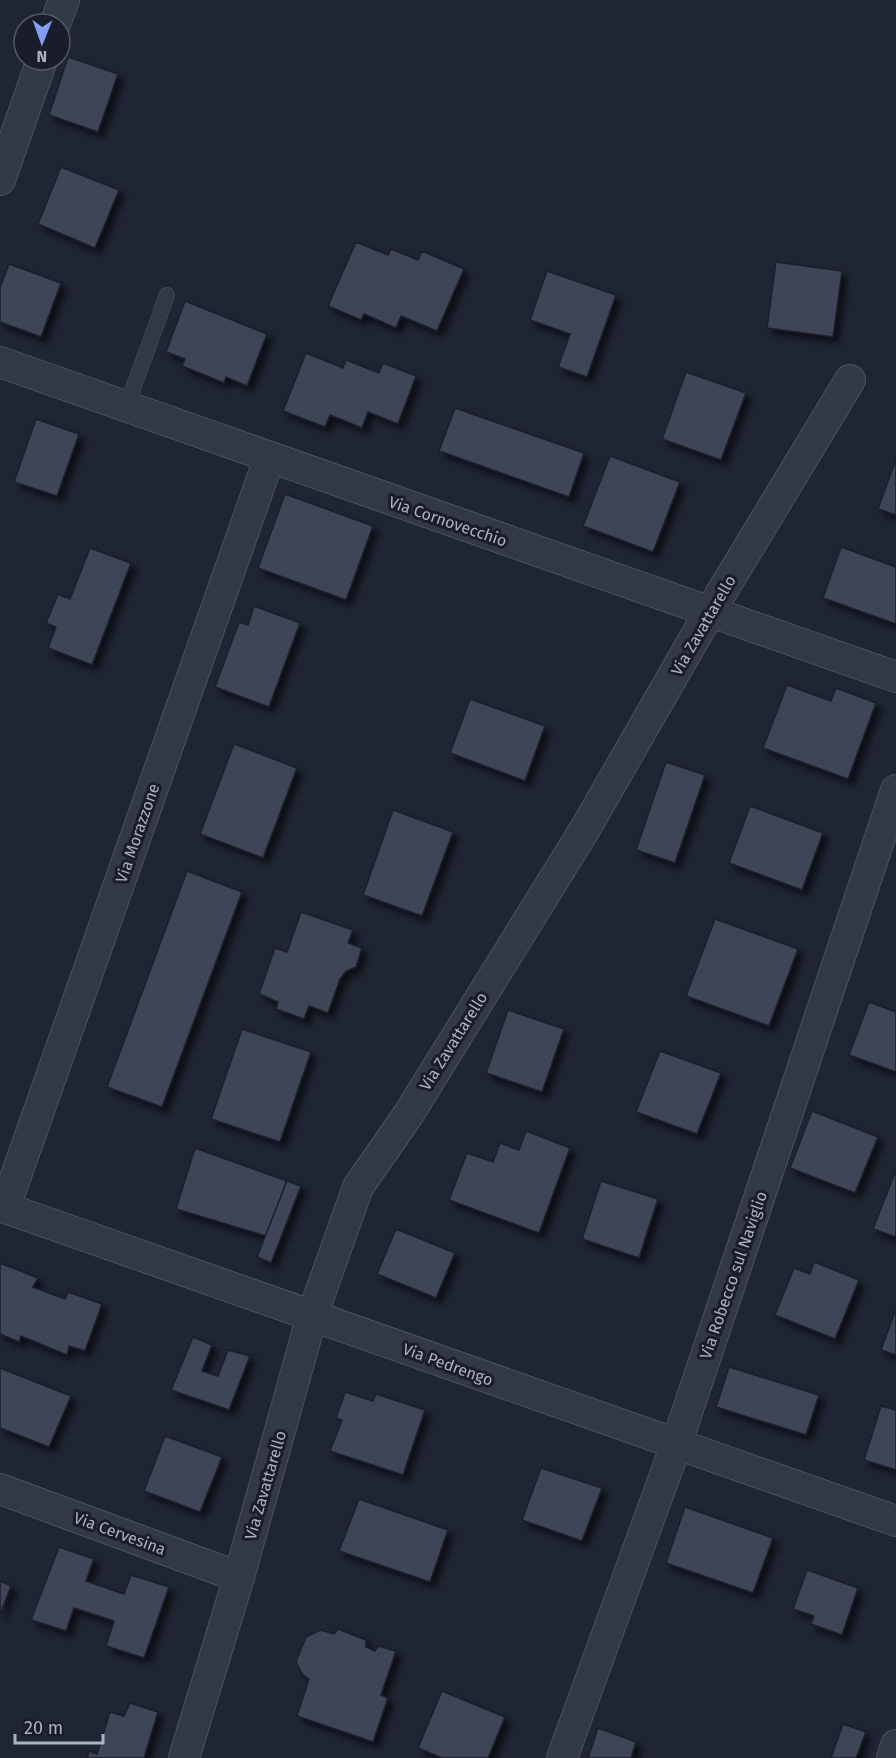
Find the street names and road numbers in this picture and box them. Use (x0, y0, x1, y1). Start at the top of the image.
street label: Via Cornovecchio (386, 492, 510, 551)
street label: Via Zavattarello (667, 572, 740, 679)
street label: Via Morazzone (112, 781, 163, 885)
street label: Via Zavattarello (416, 989, 491, 1094)
street label: Via Robecco sul Naviglio (696, 1189, 771, 1361)
street label: Via Pedrengo (400, 1339, 496, 1390)
street label: Via Zavattarello (241, 1428, 290, 1542)
street label: Via Cervesina (71, 1508, 168, 1559)

